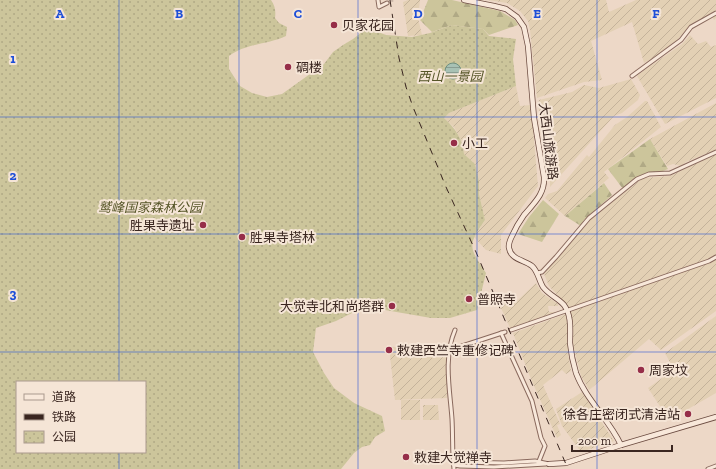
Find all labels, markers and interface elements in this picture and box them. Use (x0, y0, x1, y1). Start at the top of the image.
text: A (56, 6, 65, 21)
text: B (175, 6, 183, 21)
text: C (294, 6, 302, 21)
text: D (413, 6, 423, 21)
text: E (533, 6, 541, 21)
text: F (652, 6, 660, 21)
place label: 贝家花园 (342, 18, 394, 33)
marker: 贝家花园 (329, 20, 339, 30)
text: 1 (10, 51, 16, 66)
place label: 碉楼 (296, 60, 322, 75)
marker: 碉楼 (283, 62, 293, 72)
park label: 西山一景园 (417, 69, 484, 84)
street label: 大西山旅游路 (536, 101, 561, 181)
place label: 小工 (462, 136, 488, 151)
marker: 小工 (449, 138, 459, 148)
text: 2 (10, 168, 17, 183)
park label: 鹫峰国家森林公园 (98, 200, 204, 215)
place label: 胜果寺遗址 (130, 218, 195, 233)
marker: 胜果寺遗址 (198, 220, 208, 230)
place label: 胜果寺塔林 (250, 230, 315, 245)
marker: 胜果寺塔林 (237, 232, 247, 242)
text: 3 (10, 286, 17, 301)
place label: 普照寺 (477, 292, 516, 307)
marker: 普照寺 (464, 294, 474, 304)
place label: 大觉寺北和尚塔群 (280, 299, 384, 314)
marker: 大觉寺北和尚塔群 (387, 301, 397, 311)
place label: 敕建西竺寺重修记碑 (397, 343, 514, 358)
marker: 敕建西竺寺重修记碑 (384, 345, 394, 355)
place label: 周家坟 (649, 363, 688, 378)
marker: 周家坟 (636, 365, 646, 375)
legend (16, 381, 146, 453)
text: 道路 (52, 390, 76, 404)
place label: 徐各庄密闭式清洁站 (563, 407, 680, 422)
marker: 徐各庄密闭式清洁站 (683, 409, 693, 419)
text: 铁路 (52, 410, 76, 424)
scale bar (572, 427, 672, 453)
text: 公园 (52, 430, 76, 444)
text: 200 m (578, 434, 612, 448)
place label: 敕建大觉禅寺 (414, 450, 492, 465)
marker: 敕建大觉禅寺 (401, 452, 411, 462)

